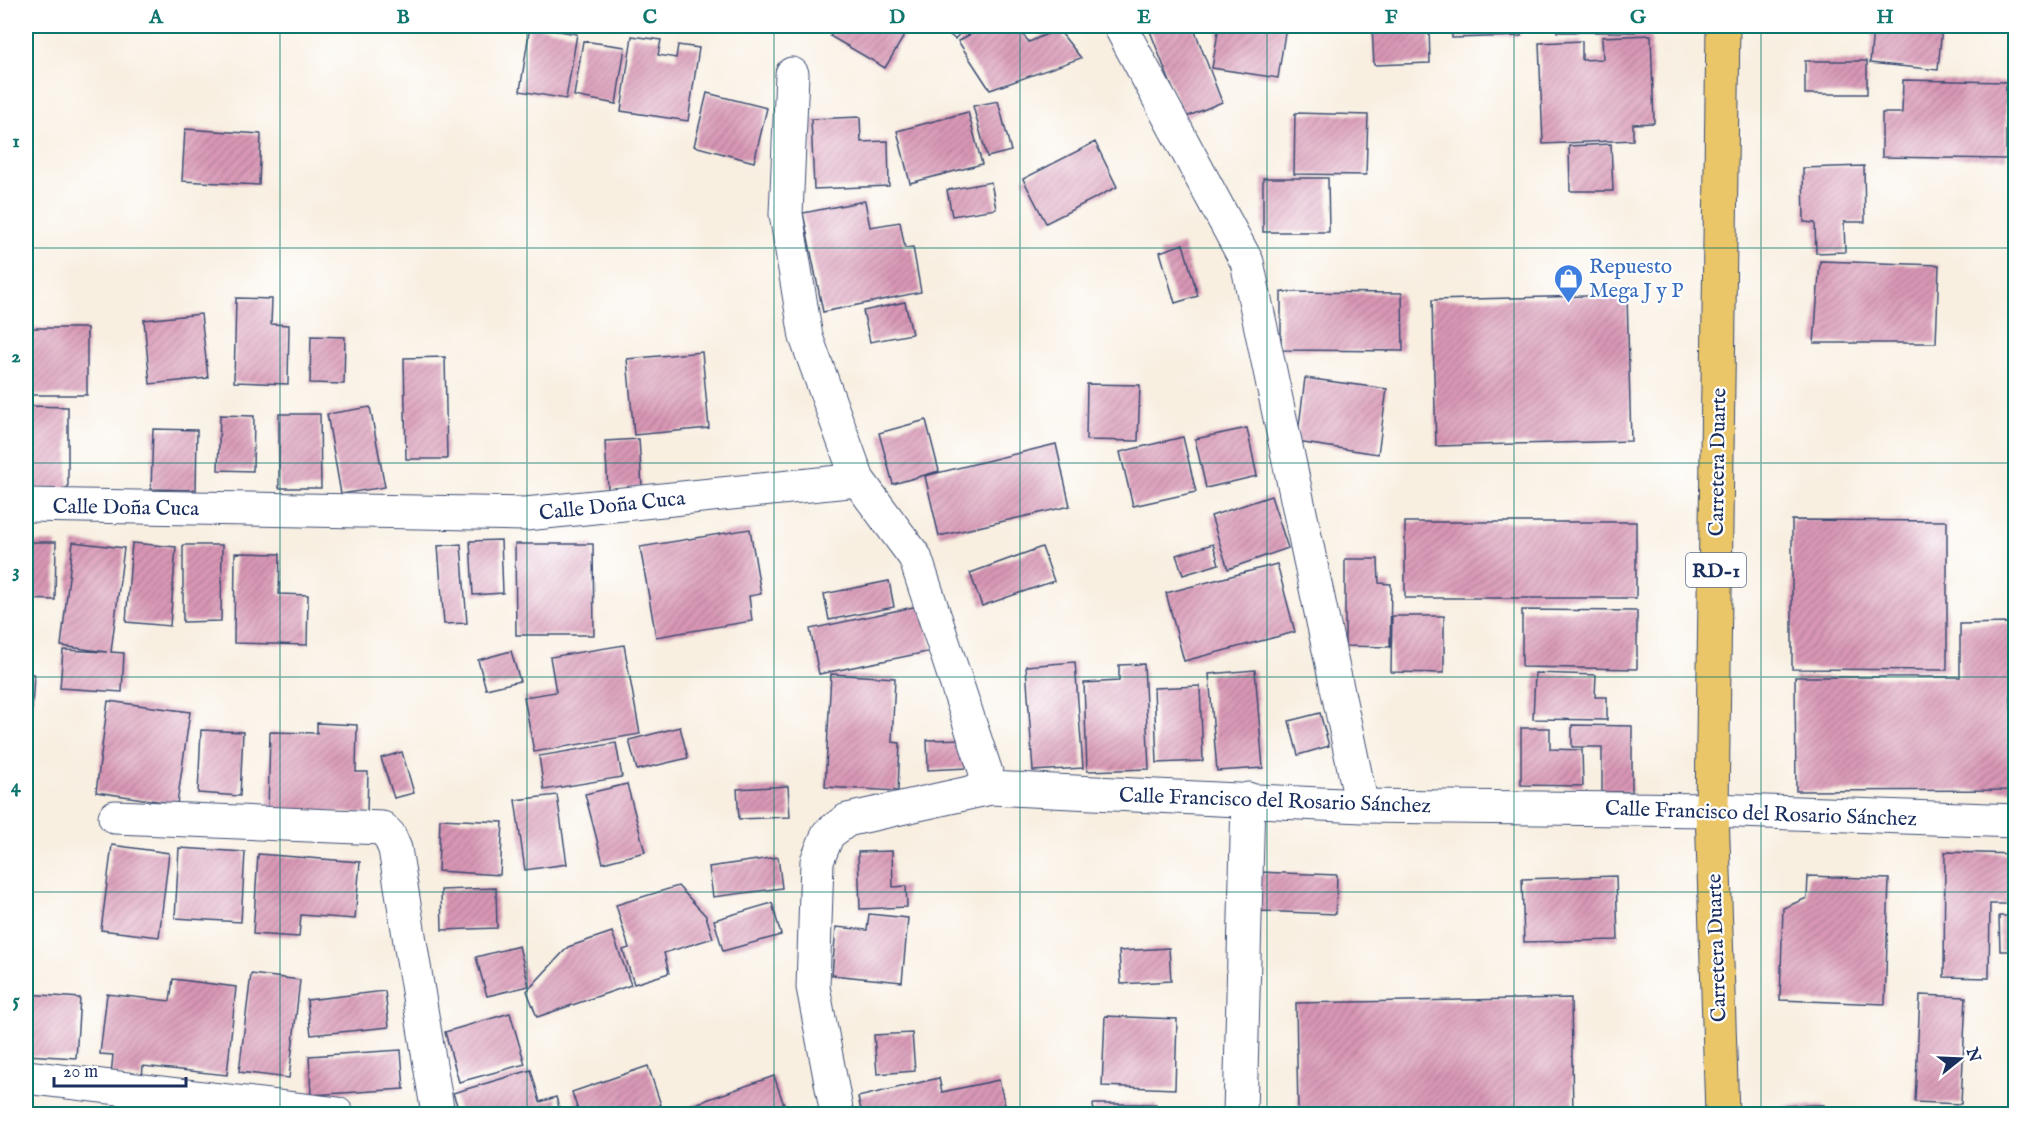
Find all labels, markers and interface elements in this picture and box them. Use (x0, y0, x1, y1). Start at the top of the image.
text: A (148, 5, 164, 30)
text: B (396, 5, 410, 30)
text: C (643, 5, 657, 30)
text: D (889, 5, 905, 30)
text: E (1137, 5, 1151, 30)
text: F (1385, 5, 1398, 30)
text: G (1630, 5, 1647, 30)
text: H (1876, 5, 1894, 30)
text: 1 (12, 129, 20, 154)
place label: Repuesto Mega J y P (1589, 254, 1683, 305)
shop icon: Repuesto Mega J y P (1552, 262, 1584, 304)
text: 2 (11, 344, 21, 369)
street label: Carretera Duarte (1704, 387, 1733, 537)
street label: Calle Doña Cuca (538, 485, 687, 528)
street label: Calle Doña Cuca (52, 494, 200, 523)
road number: RD-1 (1686, 553, 1746, 587)
text: 3 (12, 559, 20, 584)
text: 4 (11, 774, 22, 799)
street label: Calle Francisco del Rosario Sánchez (1119, 783, 1432, 820)
street label: Calle Francisco del Rosario Sánchez (1605, 796, 1918, 833)
street label: Carretera Duarte (1701, 873, 1734, 1023)
text: 5 (12, 988, 20, 1013)
north arrow (1930, 1029, 1990, 1089)
text: N (1960, 1044, 1984, 1065)
scale bar (54, 1050, 186, 1088)
text: 20 m (63, 1061, 98, 1084)

